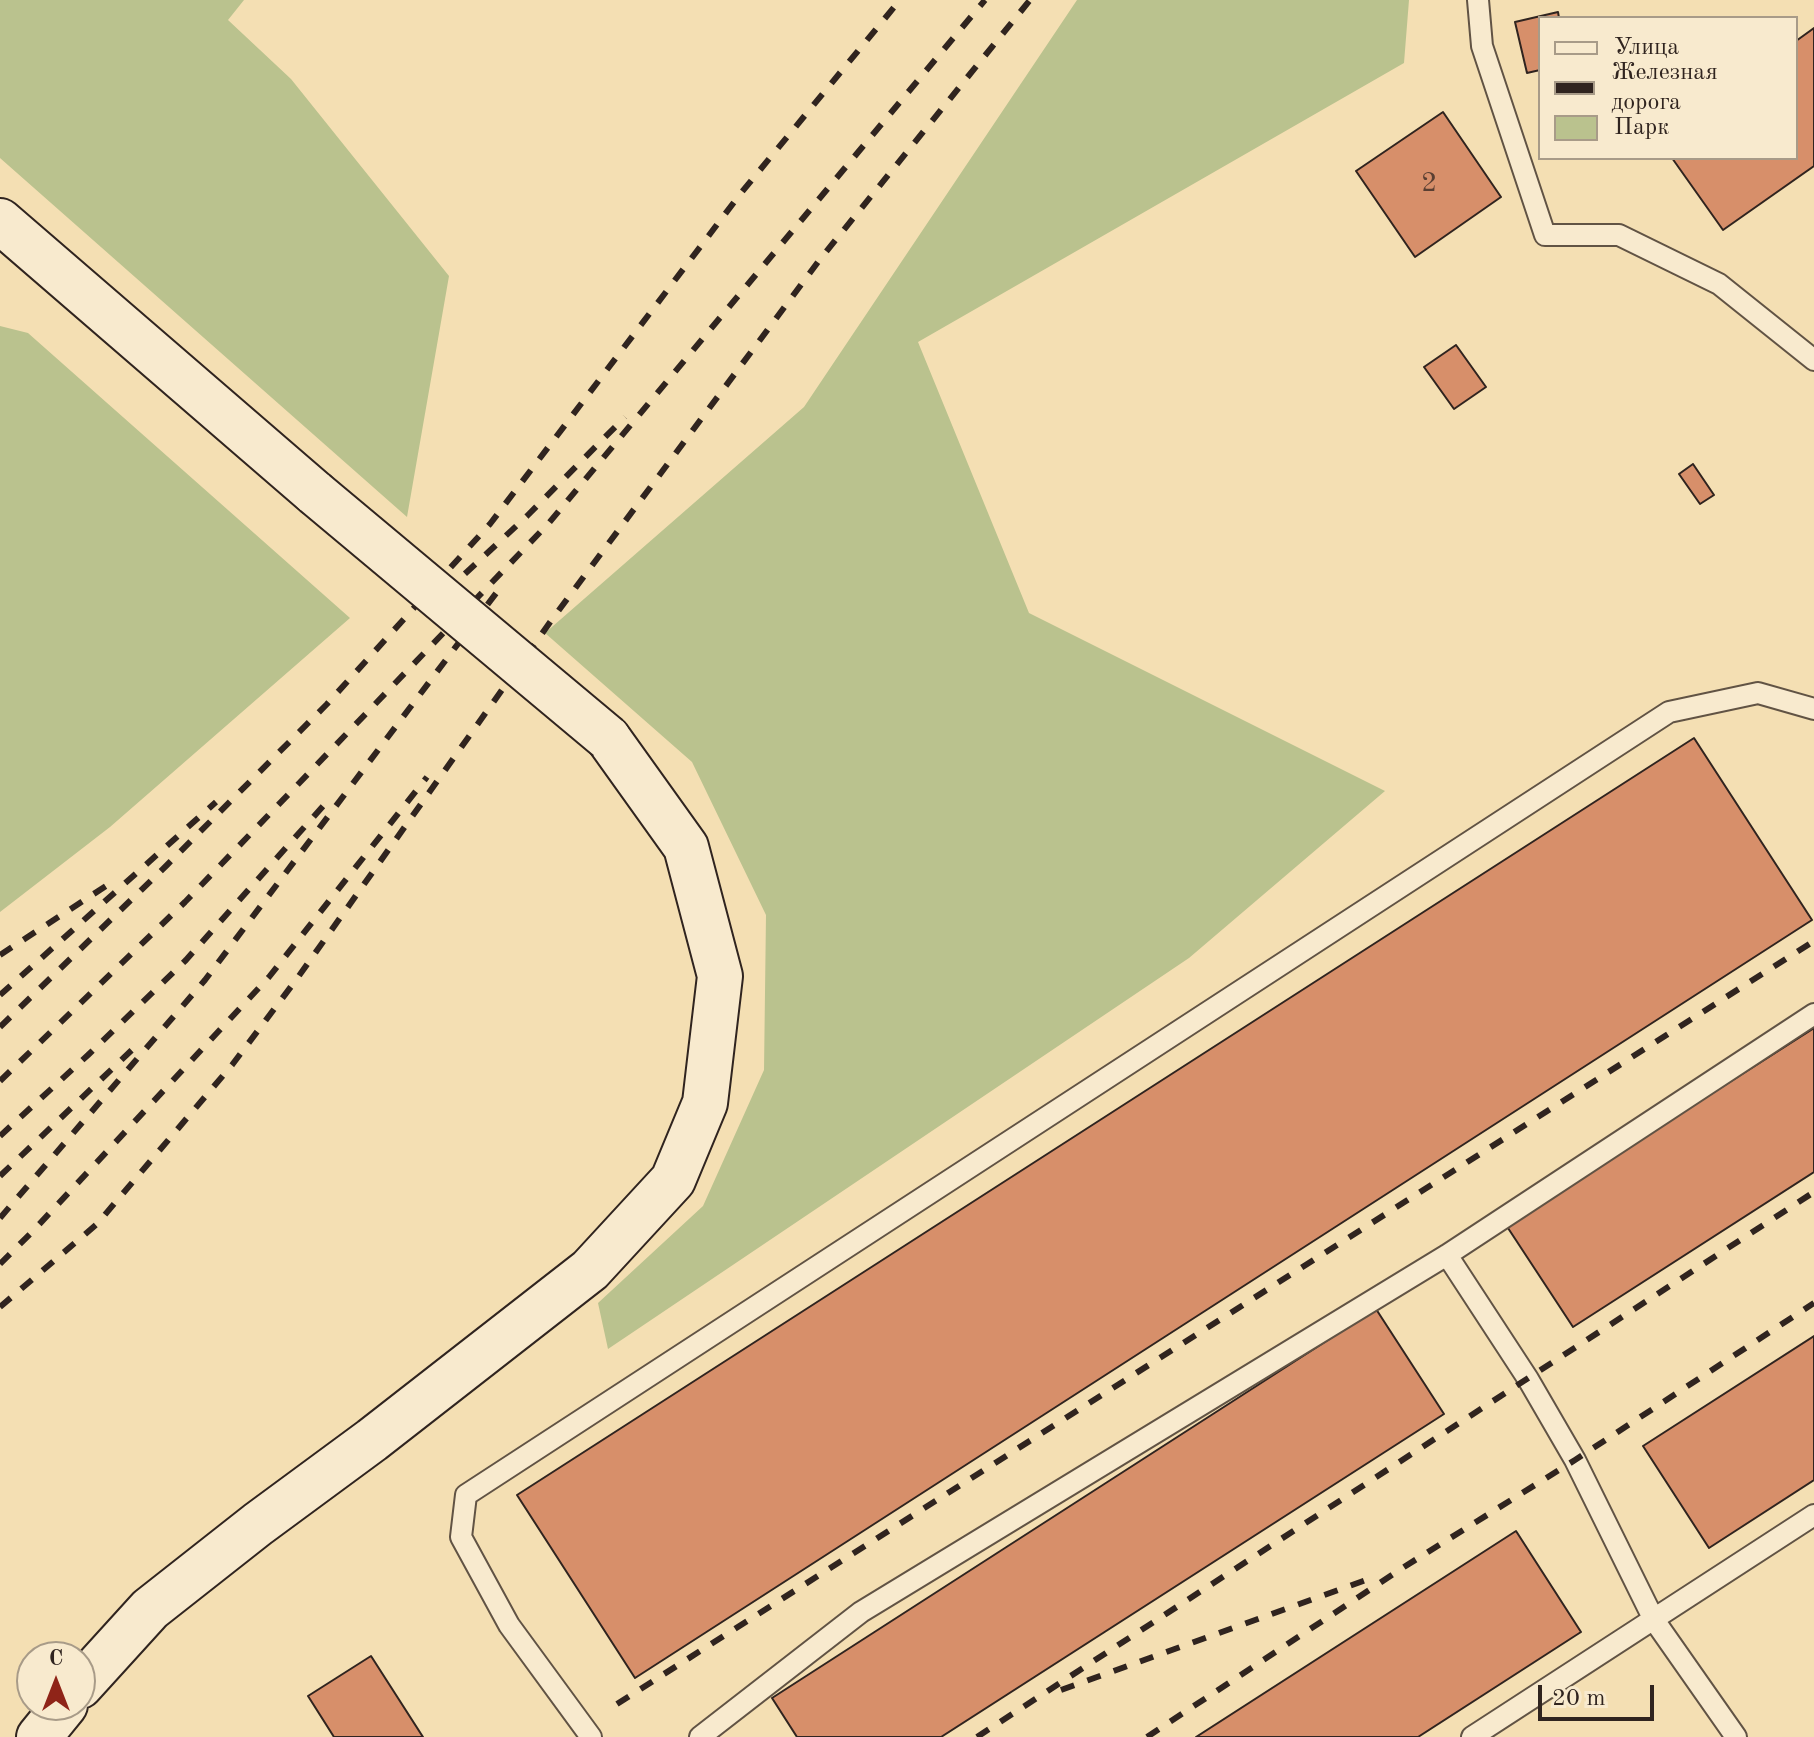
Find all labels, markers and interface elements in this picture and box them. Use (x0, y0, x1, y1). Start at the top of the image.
legend (1538, 16, 1798, 160)
text: Улица (1614, 36, 1679, 60)
text: Железная дорога (1611, 61, 1718, 115)
text: Парк (1614, 116, 1669, 140)
house number: 2 (1421, 167, 1437, 201)
north arrow (16, 1641, 96, 1721)
text: С (49, 1648, 63, 1670)
scale bar (1542, 1669, 1658, 1719)
text: 20 m (1552, 1687, 1606, 1711)

